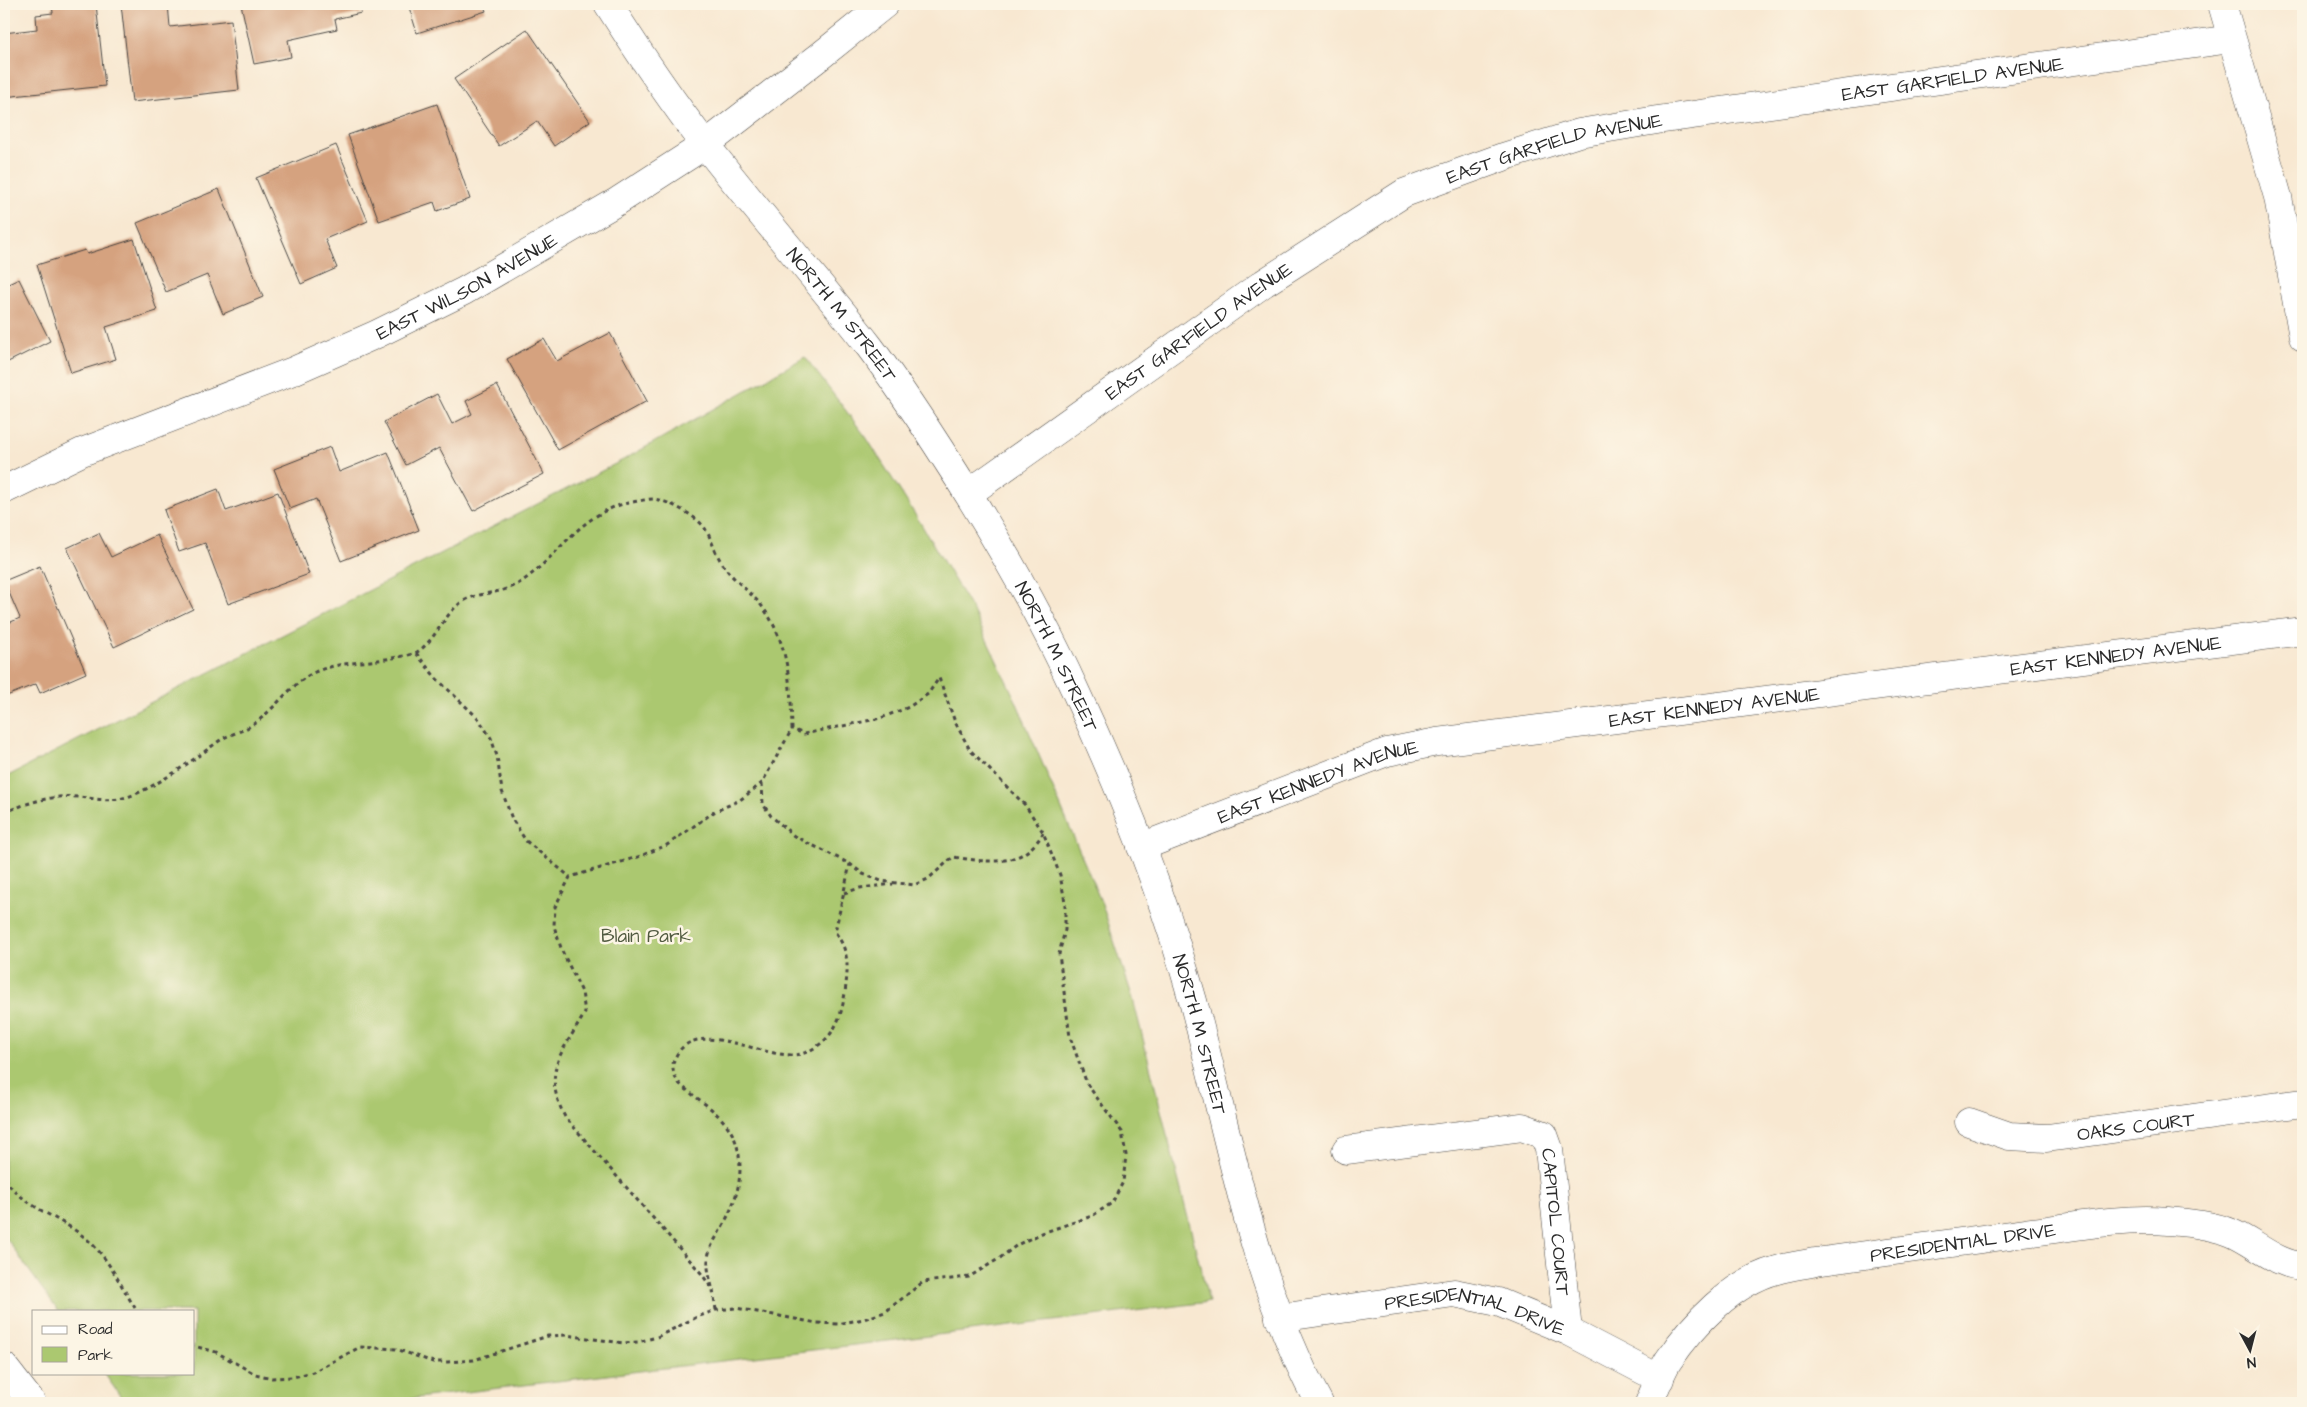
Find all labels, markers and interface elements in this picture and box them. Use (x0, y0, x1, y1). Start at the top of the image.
street label: EAST GARFIELD AVENUE (1840, 51, 2065, 109)
street label: EAST GARFIELD AVENUE (1443, 107, 1665, 191)
street label: EAST WILSON AVENUE (372, 227, 563, 347)
street label: NORTH M STREET (779, 242, 903, 388)
street label: EAST GARFIELD AVENUE (1100, 256, 1298, 407)
street label: NORTH M STREET (1007, 577, 1104, 736)
street label: EAST KENNEDY AVENUE (2009, 630, 2223, 683)
street label: EAST KENNEDY AVENUE (1607, 681, 1821, 735)
street label: EAST KENNEDY AVENUE (1214, 734, 1421, 831)
park label: Blain Park (601, 923, 691, 950)
street label: NORTH M STREET (1165, 951, 1233, 1117)
street label: OAKS COURT (2075, 1106, 2197, 1149)
street label: CAPITOL COURT (1534, 1147, 1576, 1297)
street label: PRESIDENTIAL DRIVE (1869, 1217, 2057, 1270)
street label: PRESIDENTIAL DRIVE (1383, 1280, 1569, 1343)
legend (32, 1310, 195, 1374)
text: Road (78, 1319, 113, 1340)
north arrow (2224, 1324, 2274, 1374)
text: Park (78, 1345, 113, 1366)
text: N (2246, 1351, 2257, 1372)

